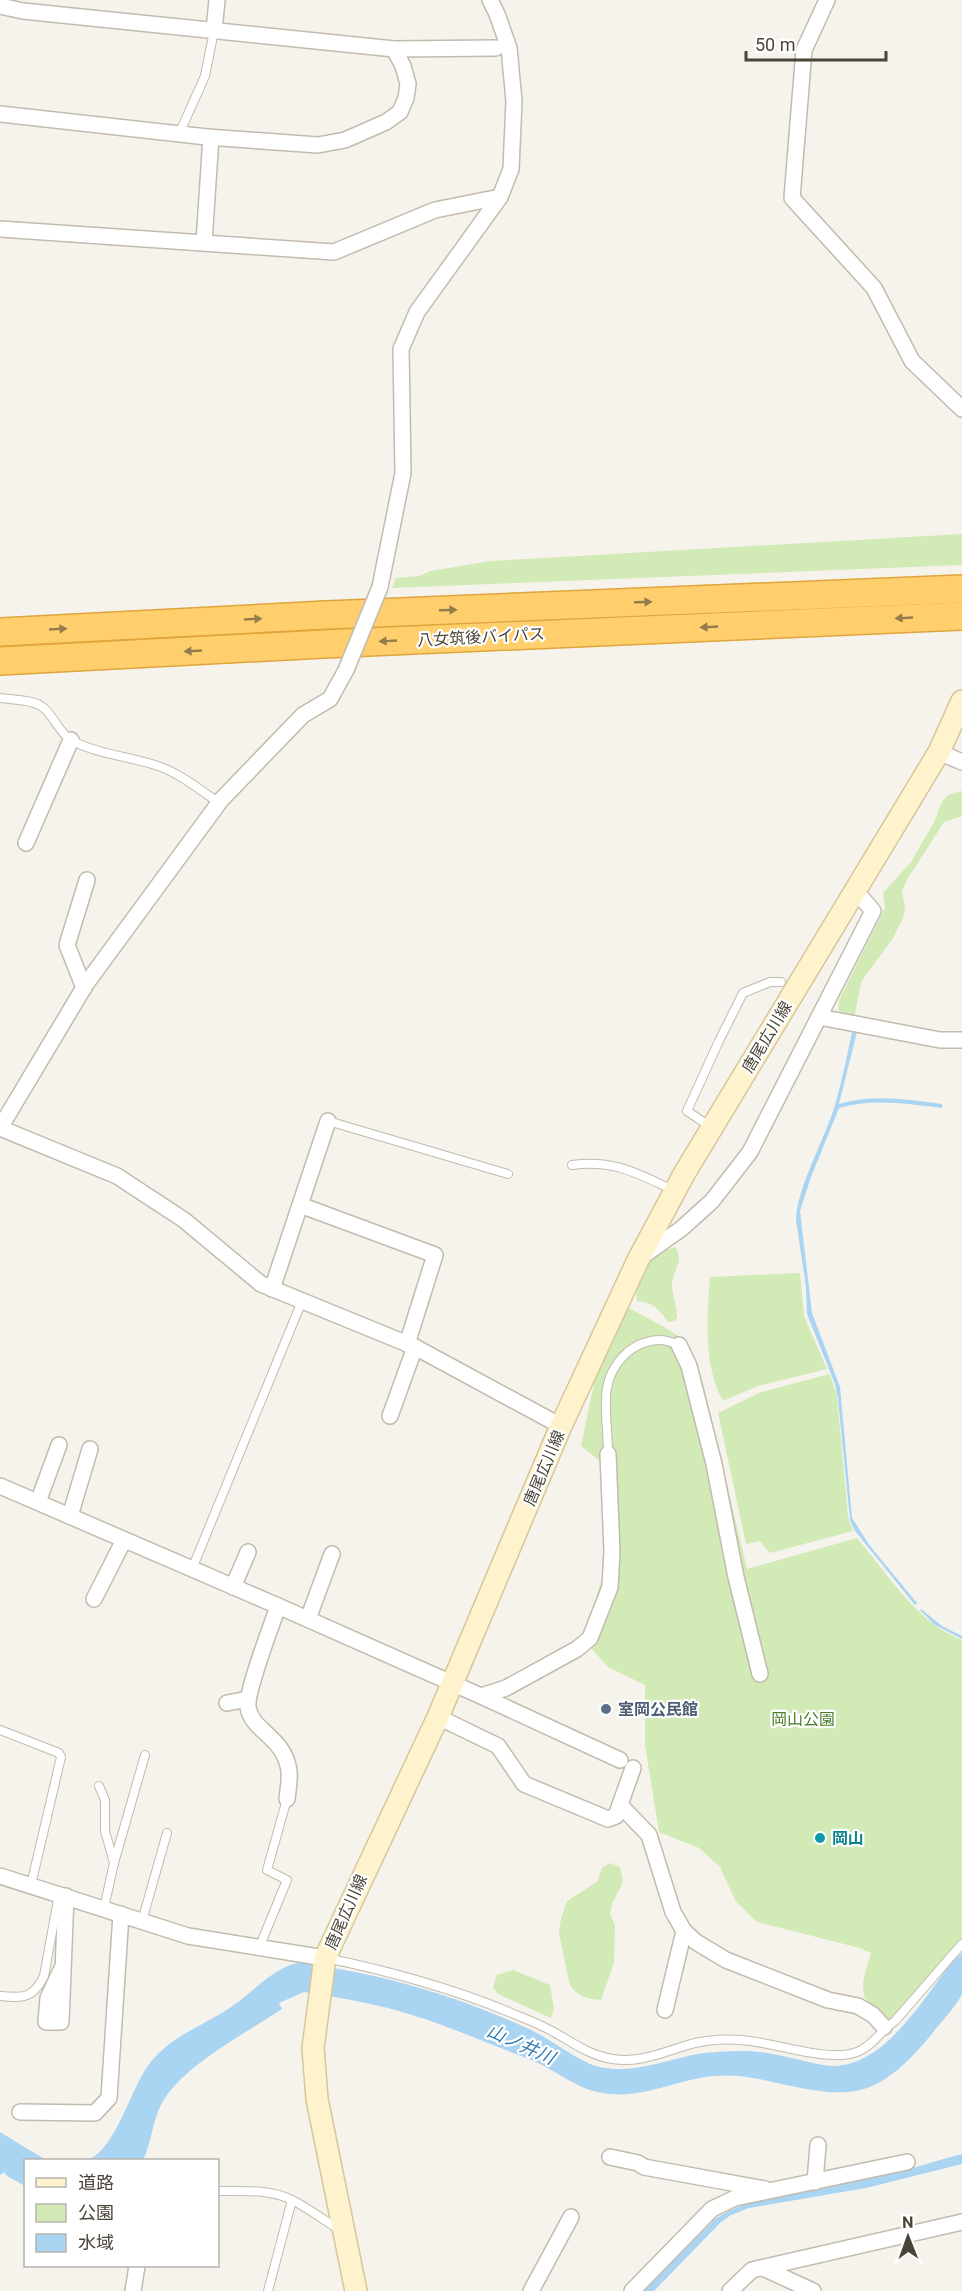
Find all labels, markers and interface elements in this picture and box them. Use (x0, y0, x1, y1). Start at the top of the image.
scale bar (746, 24, 886, 62)
text: 50 m (755, 34, 795, 55)
one-way arrow (633, 597, 652, 606)
one-way arrow (438, 605, 457, 615)
one-way arrow (244, 614, 263, 623)
one-way arrow (894, 614, 913, 623)
one-way arrow (699, 623, 718, 632)
one-way arrow (49, 624, 68, 633)
street label: 八女筑後バイパス (417, 624, 545, 650)
one-way arrow (379, 637, 398, 646)
one-way arrow (184, 646, 203, 656)
street label: 唐尾広川線 (738, 998, 796, 1076)
street label: 唐尾広川線 (520, 1427, 568, 1509)
place label: 室岡公民館 (618, 1700, 698, 1719)
marker: 室岡公民館 (599, 1702, 613, 1716)
park label: 岡山公園 (771, 1710, 835, 1729)
place label: 岡山 (832, 1829, 864, 1848)
marker: 岡山 (813, 1831, 827, 1845)
street label: 唐尾広川線 (321, 1872, 371, 1952)
water label: 山ノ井川 (484, 2020, 560, 2069)
legend (24, 2159, 219, 2267)
text: 道路 (78, 2172, 114, 2193)
text: 公園 (78, 2202, 114, 2223)
north arrow (878, 2207, 938, 2267)
text: N (902, 2213, 914, 2232)
text: 水域 (78, 2232, 114, 2253)

